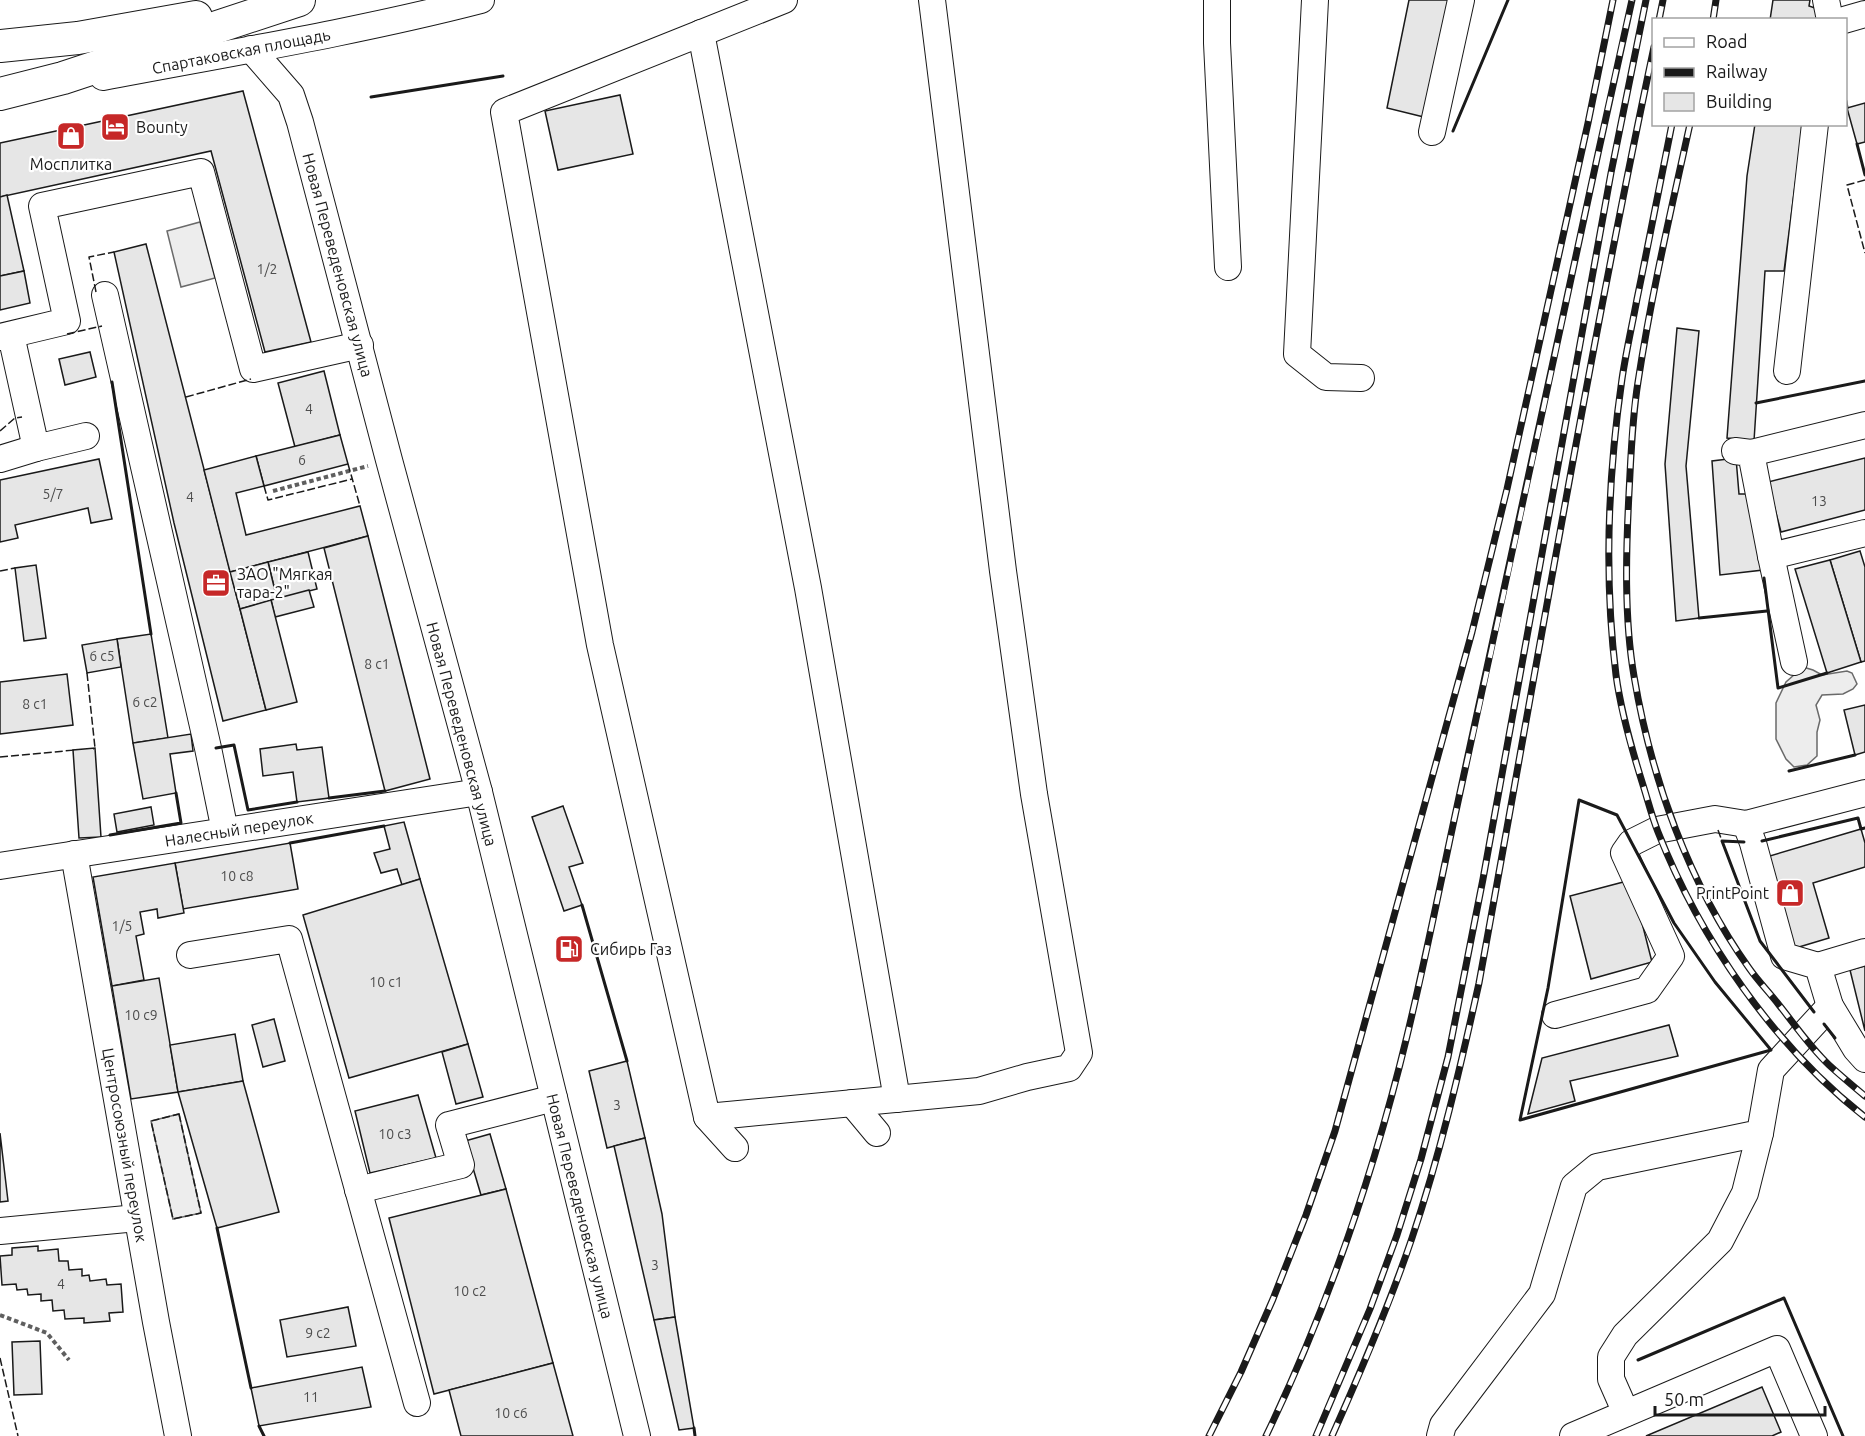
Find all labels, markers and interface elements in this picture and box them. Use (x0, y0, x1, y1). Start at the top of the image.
legend (1652, 18, 1847, 126)
street label: Спартаковская площадь (150, 25, 332, 77)
text: Road (1706, 31, 1748, 51)
text: Railway (1706, 61, 1768, 81)
text: Building (1706, 91, 1772, 111)
hotel icon: Bounty (99, 111, 131, 143)
place label: Bounty (136, 118, 188, 136)
shop icon: Мосплитка (55, 120, 87, 152)
street label: Новая Переведеновская улица (299, 151, 377, 379)
place label: Мосплитка (30, 155, 112, 173)
house number: 1/2 (257, 261, 277, 277)
house number: 4 (305, 401, 313, 417)
house number: 6 (298, 452, 306, 468)
house number: 5/7 (43, 486, 63, 502)
house number: 4 (186, 489, 194, 505)
house number: 13 (1811, 493, 1827, 509)
place label: ЗАО "Мягкая тара-2" (237, 565, 333, 601)
office icon: ЗАО "Мягкая тара-2" (200, 567, 232, 599)
street label: Новая Переведеновская улица (423, 620, 501, 848)
house number: 6 с5 (89, 648, 115, 664)
house number: 8 с1 (364, 656, 390, 672)
house number: 6 с2 (132, 694, 158, 710)
house number: 8 с1 (22, 696, 48, 712)
street label: Налесный переулок (164, 808, 314, 850)
house number: 10 с8 (220, 868, 254, 884)
shop icon: PrintPoint (1774, 877, 1806, 909)
place label: PrintPoint (1696, 884, 1770, 902)
house number: 1/5 (112, 918, 132, 934)
fuel station icon: Сибирь Газ (553, 933, 585, 965)
place label: Сибирь Газ (590, 940, 672, 958)
house number: 10 с1 (369, 974, 403, 990)
house number: 10 с9 (124, 1007, 158, 1023)
street label: Центросоюзный переулок (99, 1046, 151, 1244)
street label: Новая Переведеновская улица (543, 1092, 617, 1320)
house number: 3 (613, 1097, 621, 1113)
house number: 10 с3 (378, 1126, 412, 1142)
house number: 3 (651, 1257, 659, 1273)
house number: 4 (57, 1276, 65, 1292)
house number: 10 с2 (453, 1283, 487, 1299)
house number: 9 с2 (305, 1325, 331, 1341)
scale bar (1655, 1379, 1824, 1417)
house number: 11 (303, 1389, 319, 1405)
text: 50 m (1664, 1389, 1704, 1409)
house number: 10 с6 (494, 1405, 528, 1421)

